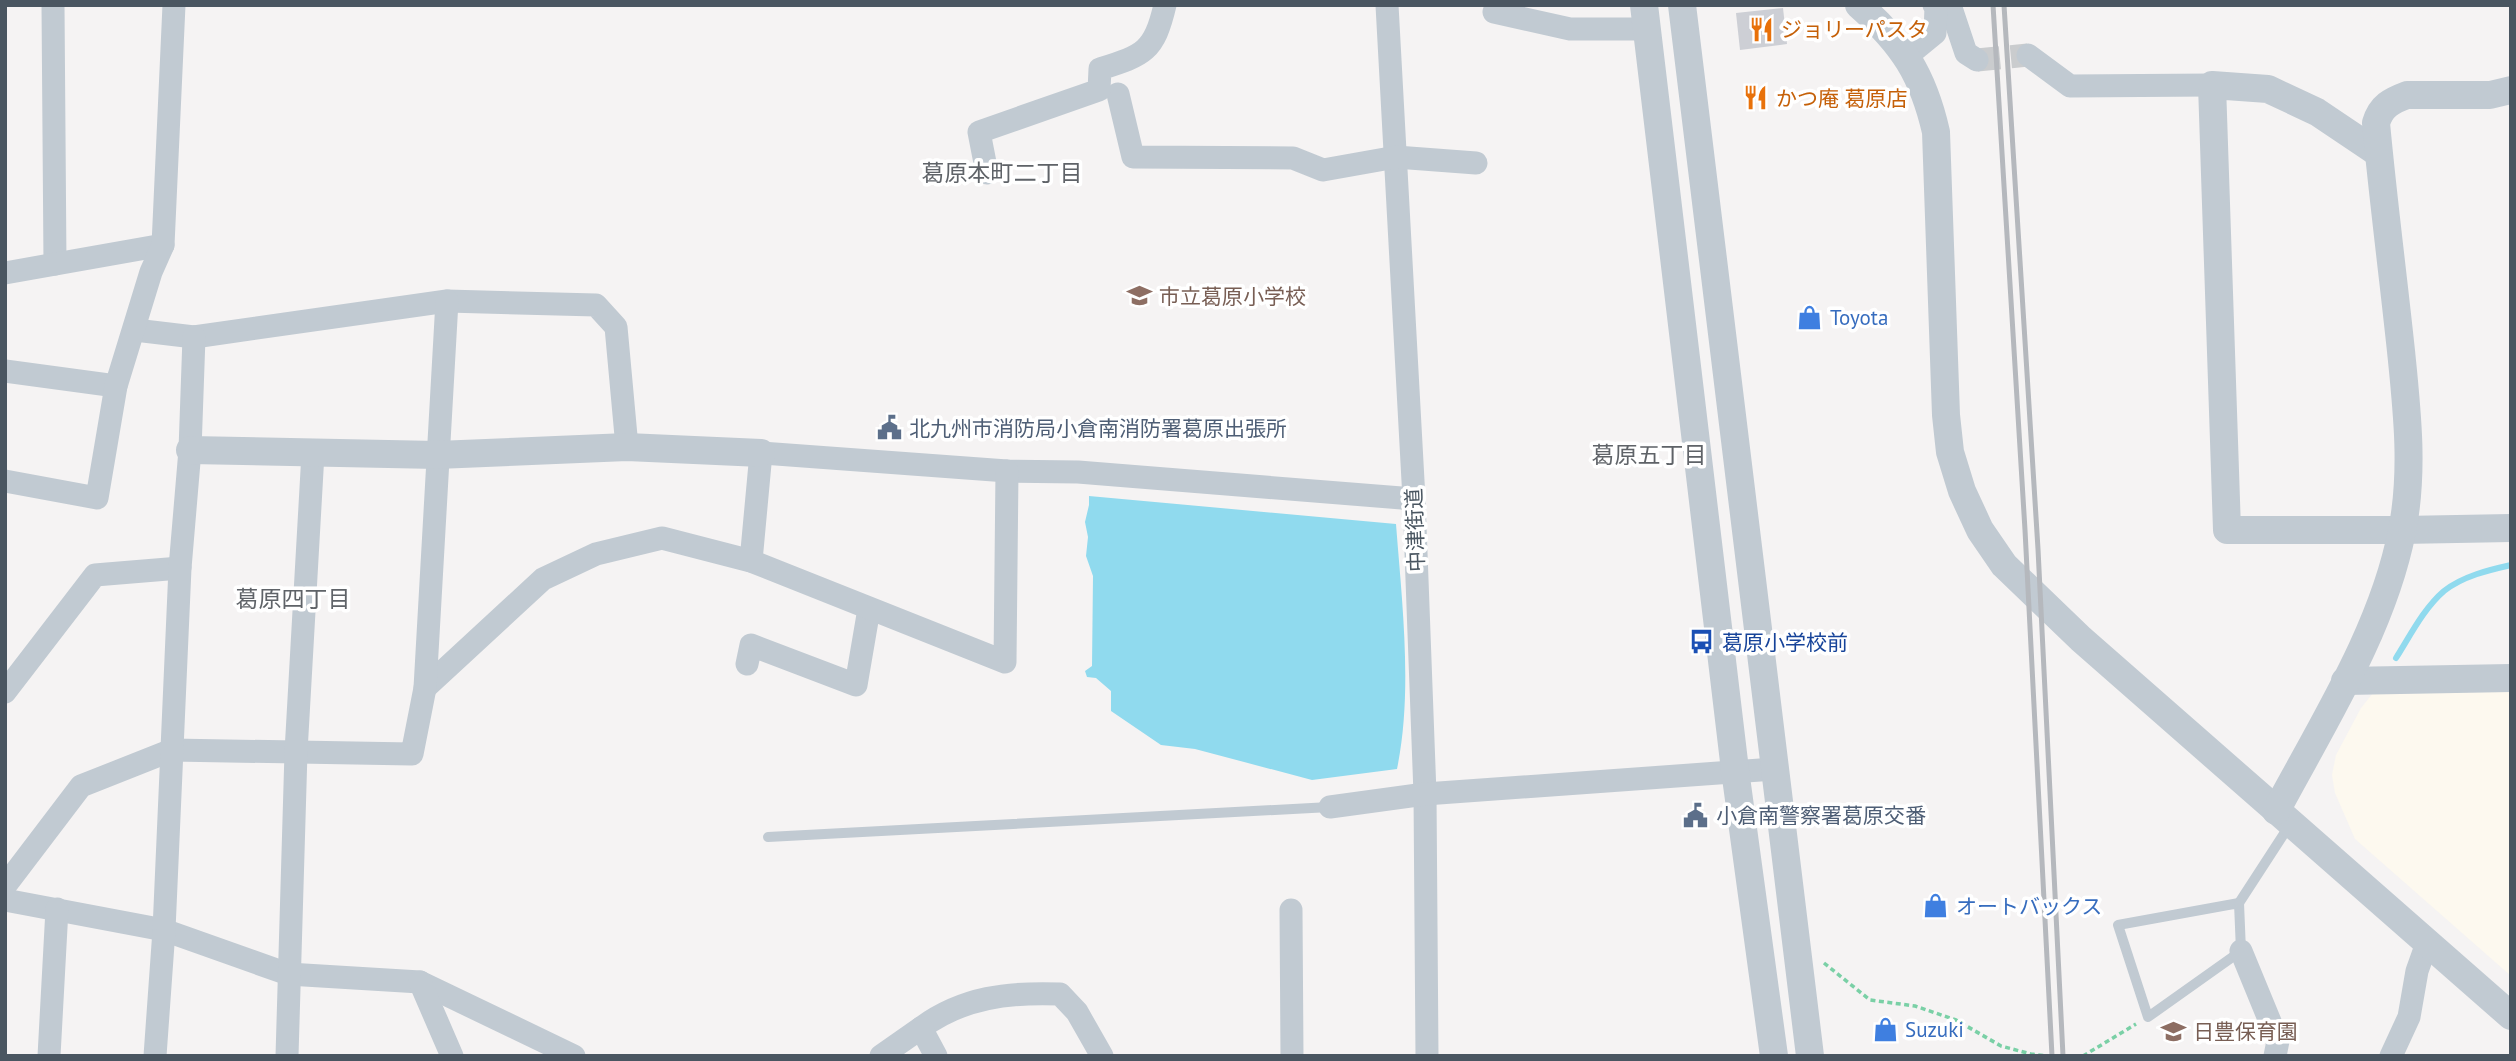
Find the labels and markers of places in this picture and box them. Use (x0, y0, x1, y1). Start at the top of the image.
restaurant icon: ジョリーパスタ (1747, 15, 1775, 43)
place label: ジョリーパスタ (1781, 16, 1928, 43)
restaurant icon: かつ庵 葛原店 (1742, 84, 1770, 112)
place label: かつ庵 葛原店 (1776, 85, 1908, 112)
school or university icon: 市立葛原小学校 (1125, 282, 1153, 310)
place label: 市立葛原小学校 (1159, 283, 1306, 310)
shop icon: Toyota (1796, 303, 1824, 331)
place label: Toyota (1830, 304, 1888, 331)
public building icon: 北九州市消防局小倉南消防署葛原出張所 (875, 414, 903, 442)
place label: 北九州市消防局小倉南消防署葛原出張所 (909, 415, 1287, 442)
bus stop icon: 葛原小学校前 (1688, 628, 1716, 656)
place label: 葛原小学校前 (1722, 629, 1848, 656)
public building icon: 小倉南警察署葛原交番 (1682, 801, 1710, 829)
place label: 小倉南警察署葛原交番 (1716, 802, 1926, 829)
shop icon: オートバックス (1922, 892, 1950, 920)
place label: オートバックス (1956, 893, 2102, 920)
shop icon: Suzuki (1871, 1015, 1899, 1043)
place label: Suzuki (1905, 1016, 1964, 1043)
school or university icon: 日豊保育園 (2159, 1017, 2187, 1045)
place label: 日豊保育園 (2193, 1018, 2298, 1045)

